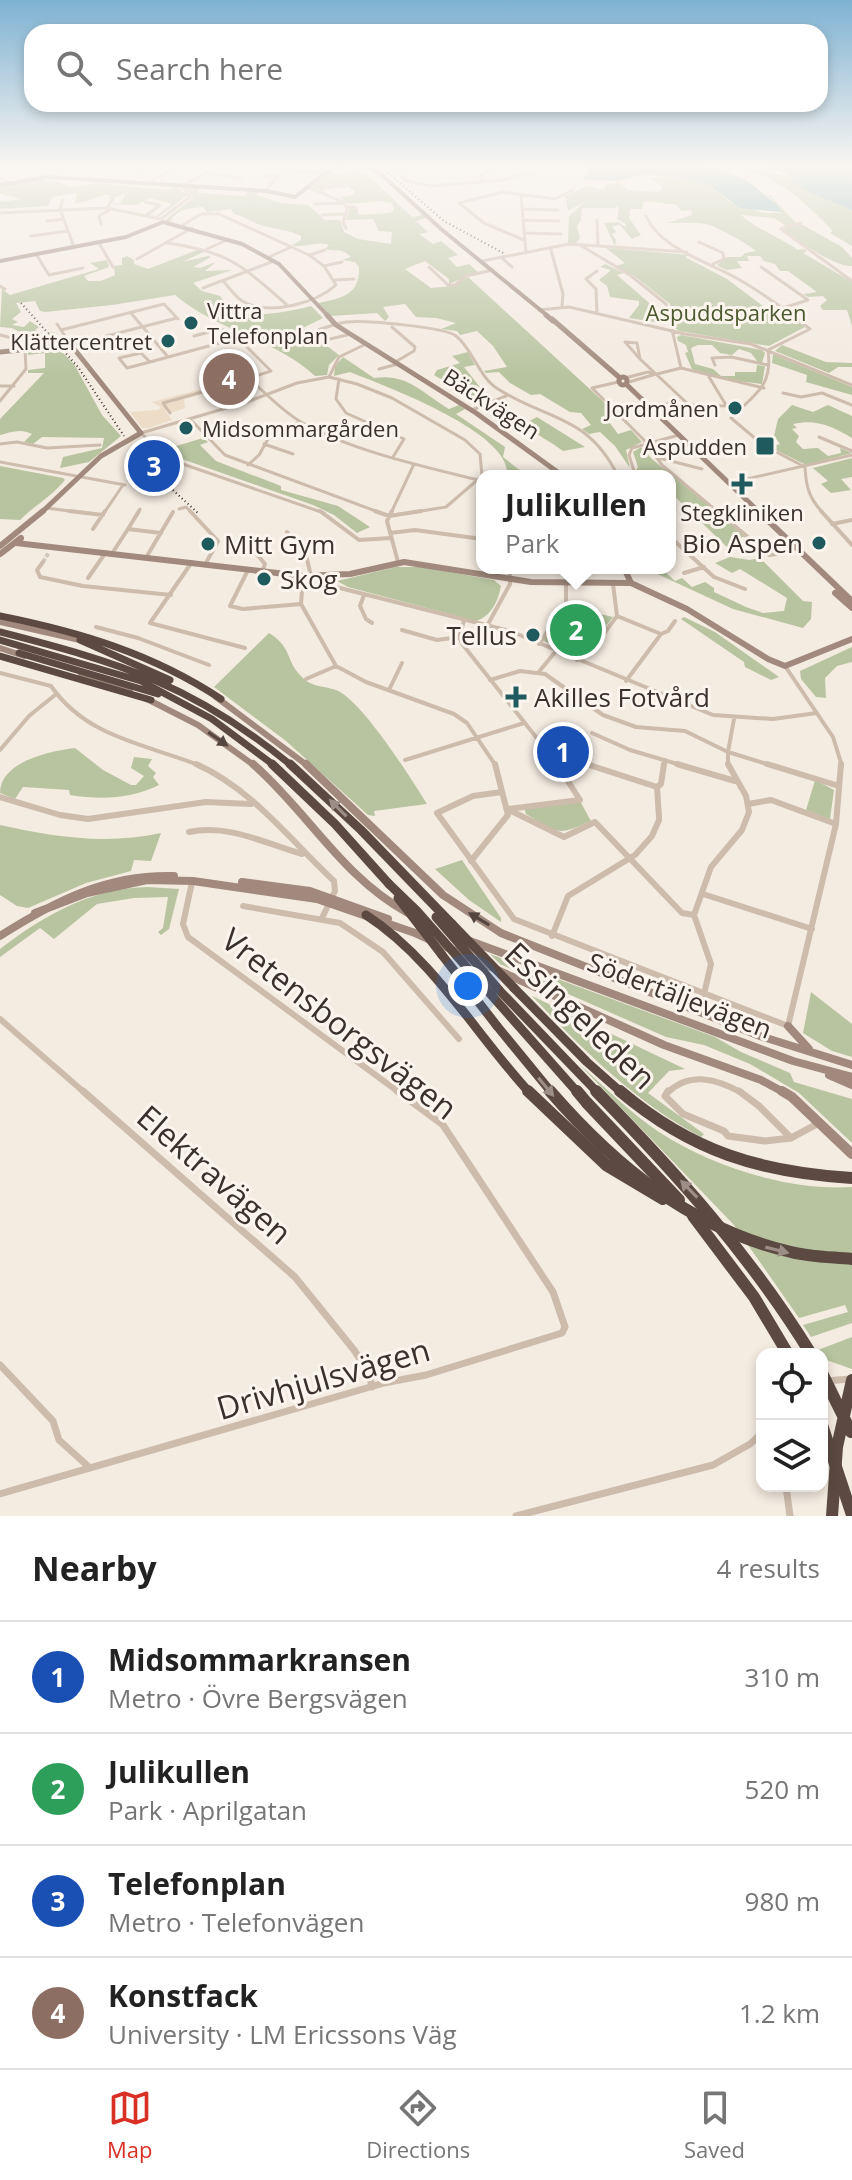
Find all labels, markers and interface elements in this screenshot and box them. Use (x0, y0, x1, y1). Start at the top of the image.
search box (24, 24, 828, 112)
icon: search (52, 46, 96, 90)
text: Search here (116, 48, 283, 89)
place label: Vittra Telefonplan (207, 295, 328, 350)
park label: Aspuddsparken (646, 297, 806, 327)
marker: Vittra Telefonplan (182, 314, 200, 332)
place label: Klättercentret (10, 326, 152, 356)
marker: Klättercentret (159, 332, 177, 350)
pin: 4 (203, 349, 255, 409)
street label: Bäckvägen (438, 361, 546, 445)
place label: Jordmånen (603, 393, 719, 423)
marker: Jordmånen (726, 399, 744, 417)
place label: Midsommargården (202, 413, 399, 443)
marker: Midsommargården (177, 419, 195, 437)
place label: Aspudden (643, 431, 747, 461)
marker: Aspudden (754, 435, 776, 457)
pin: 3 (128, 436, 180, 496)
popup (476, 470, 676, 574)
marker: Stegkliniken (731, 473, 753, 495)
text: Julikullen (505, 484, 647, 525)
place label: Stegkliniken (680, 497, 804, 527)
text: Park (505, 525, 559, 561)
place label: Bio Aspen (682, 525, 803, 561)
place label: Mitt Gym (224, 526, 335, 562)
marker: Bio Aspen (810, 534, 828, 552)
marker: Mitt Gym (199, 535, 217, 553)
place label: Skog (280, 561, 338, 597)
marker: Skog (255, 570, 273, 588)
pin: 2 (550, 600, 602, 660)
place label: Tellus (447, 617, 517, 653)
marker: Tellus (524, 626, 542, 644)
place label: Akilles Fotvård (534, 679, 710, 715)
marker: Akilles Fotvård (505, 686, 527, 708)
pin: 1 (537, 722, 589, 782)
one-way arrow (208, 731, 229, 746)
one-way arrow (329, 799, 348, 818)
one-way arrow (468, 913, 490, 927)
street label: Vretensborgsvägen (213, 918, 467, 1128)
street label: Essingeleden (496, 932, 666, 1098)
street label: Södertäljevägen (583, 943, 777, 1047)
your location (448, 966, 488, 1006)
one-way arrow (537, 1077, 554, 1097)
street label: Elektravägen (129, 1095, 301, 1253)
one-way arrow (681, 1180, 699, 1199)
one-way arrow (765, 1244, 790, 1256)
street label: Drivhjulsvägen (211, 1327, 435, 1429)
map controls (756, 1348, 828, 1492)
button: locate (756, 1348, 828, 1420)
button: layers (756, 1420, 828, 1492)
text: Nearby (32, 1545, 157, 1591)
text: 4 results (717, 1550, 820, 1586)
text: Midsommarkransen (108, 1639, 411, 1680)
text: 1 (51, 1659, 65, 1695)
text: 310 m (745, 1659, 820, 1695)
text: Metro · Övre Bergsvägen (108, 1680, 408, 1716)
text: Julikullen (108, 1751, 250, 1792)
text: 2 (51, 1771, 65, 1807)
text: 520 m (745, 1771, 820, 1807)
text: Park · Aprilgatan (108, 1792, 307, 1828)
text: Telefonplan (108, 1863, 286, 1904)
text: 3 (51, 1883, 65, 1919)
text: 980 m (745, 1883, 820, 1919)
text: Metro · Telefonvägen (108, 1904, 364, 1940)
text: Konstfack (108, 1975, 258, 2016)
text: 4 (51, 1995, 65, 2031)
text: 1.2 km (739, 1995, 820, 2031)
text: University · LM Ericssons Väg (108, 2016, 457, 2052)
tab: Map (107, 2086, 152, 2164)
tab: Directions (366, 2086, 470, 2164)
tab: Saved (684, 2086, 745, 2164)

